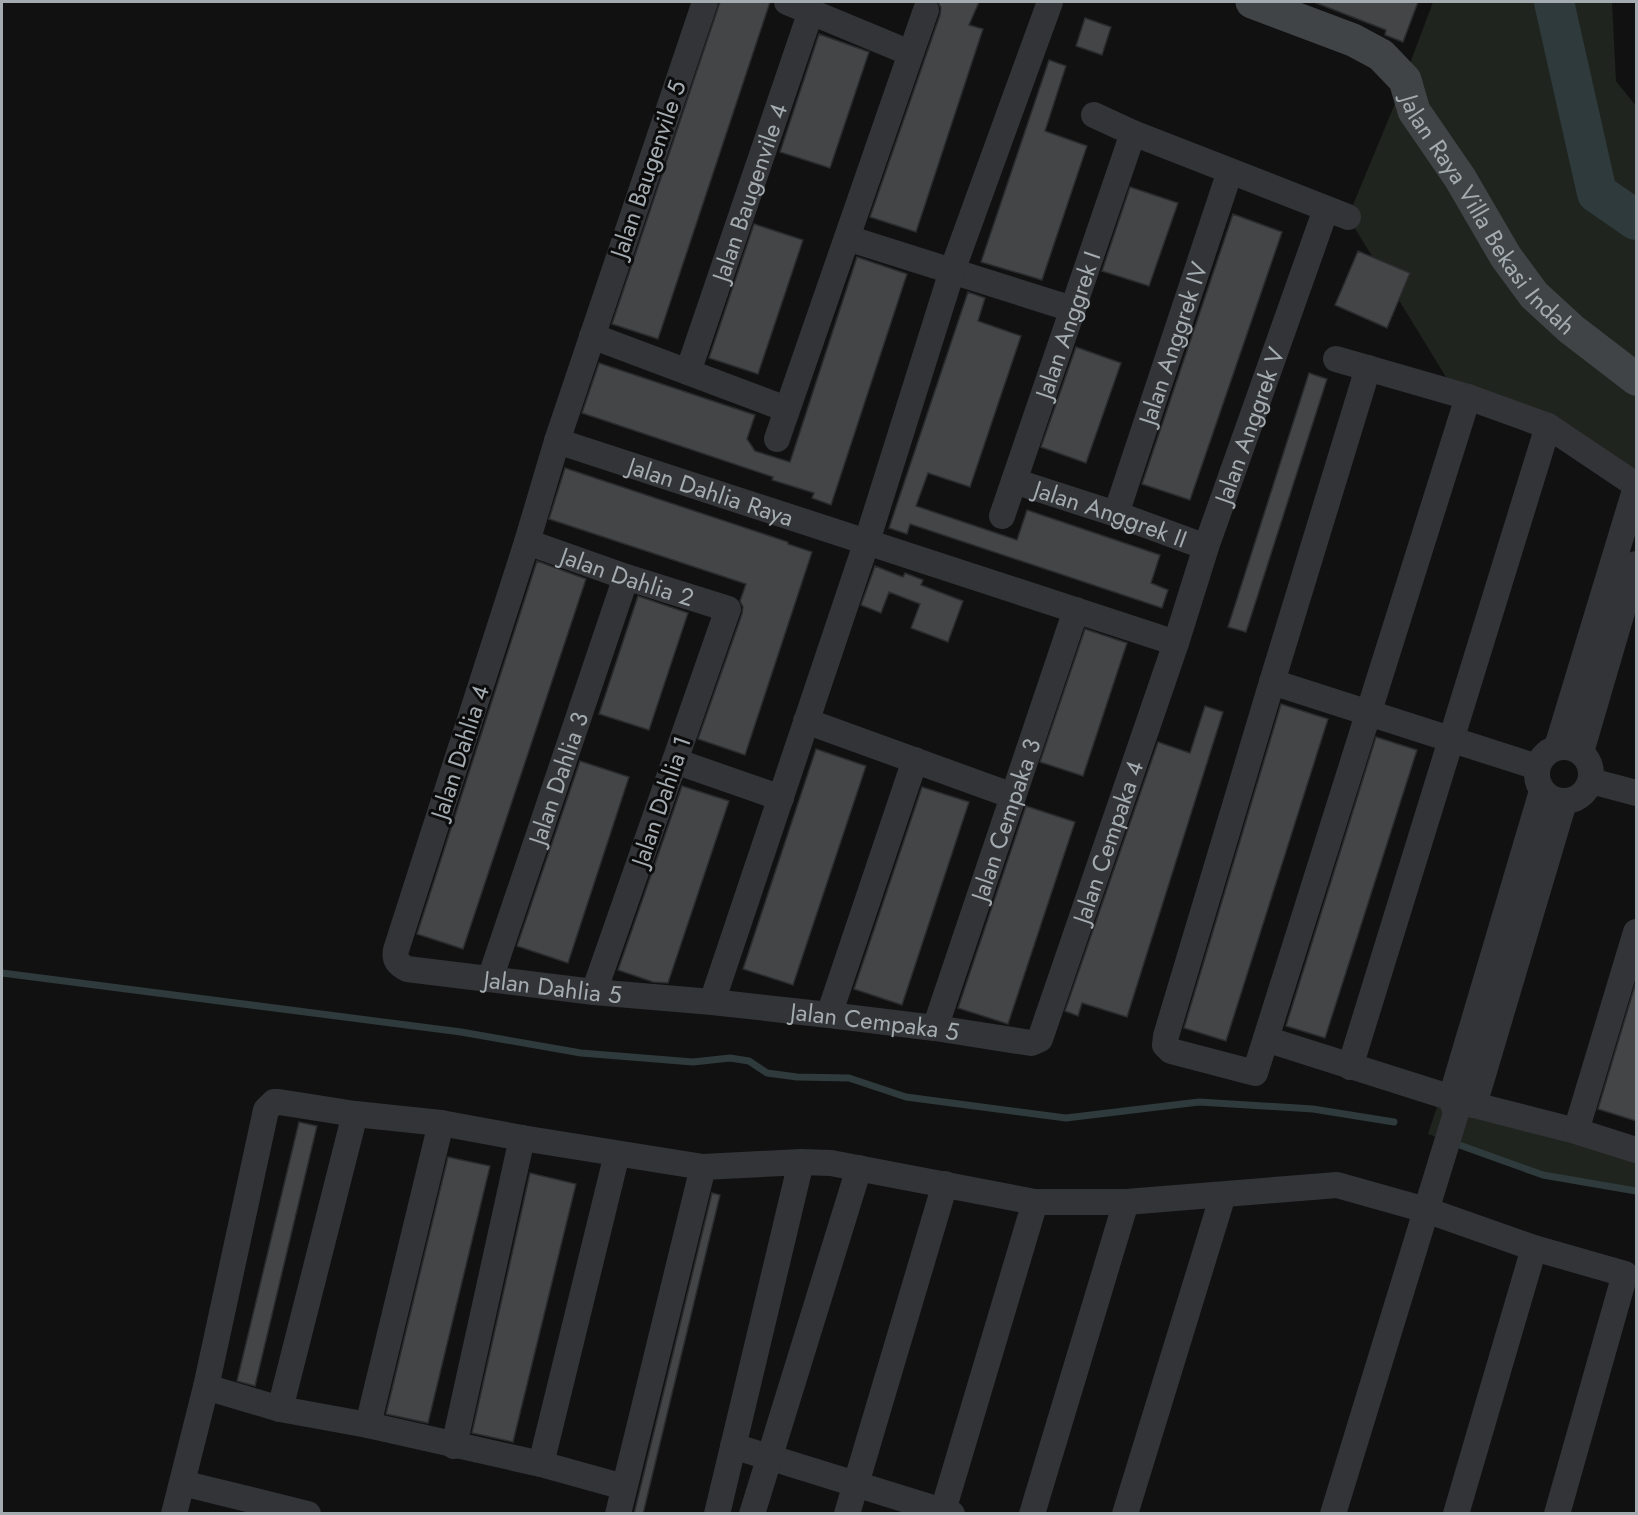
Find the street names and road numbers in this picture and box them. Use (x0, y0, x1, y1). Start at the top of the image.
street label: Jalan Baugenvile 5 (600, 76, 695, 265)
street label: Jalan Raya Villa Bekasi Indah (1392, 87, 1584, 343)
street label: Jalan Baugenvile 4 (702, 98, 796, 289)
street label: Jalan Anggrek I (1025, 246, 1109, 406)
street label: Jalan Anggrek IV (1128, 257, 1216, 432)
street label: Jalan Anggrek V (1204, 342, 1293, 511)
street label: Jalan Dahlia Raya (621, 447, 798, 535)
street label: Jalan Anggrek II (1027, 470, 1192, 556)
street label: Jalan Dahlia 2 (553, 537, 698, 615)
street label: Jalan Dahlia 4 (421, 680, 498, 826)
street label: Jalan Dahlia 3 (518, 707, 597, 852)
street label: Jalan Dahlia 1 (621, 731, 700, 874)
street label: Jalan Cempaka 3 (961, 734, 1049, 908)
street label: Jalan Cempaka 4 (1063, 756, 1152, 931)
street label: Jalan Dahlia 5 (479, 961, 623, 1012)
street label: Jalan Cempaka 5 (786, 993, 962, 1049)

